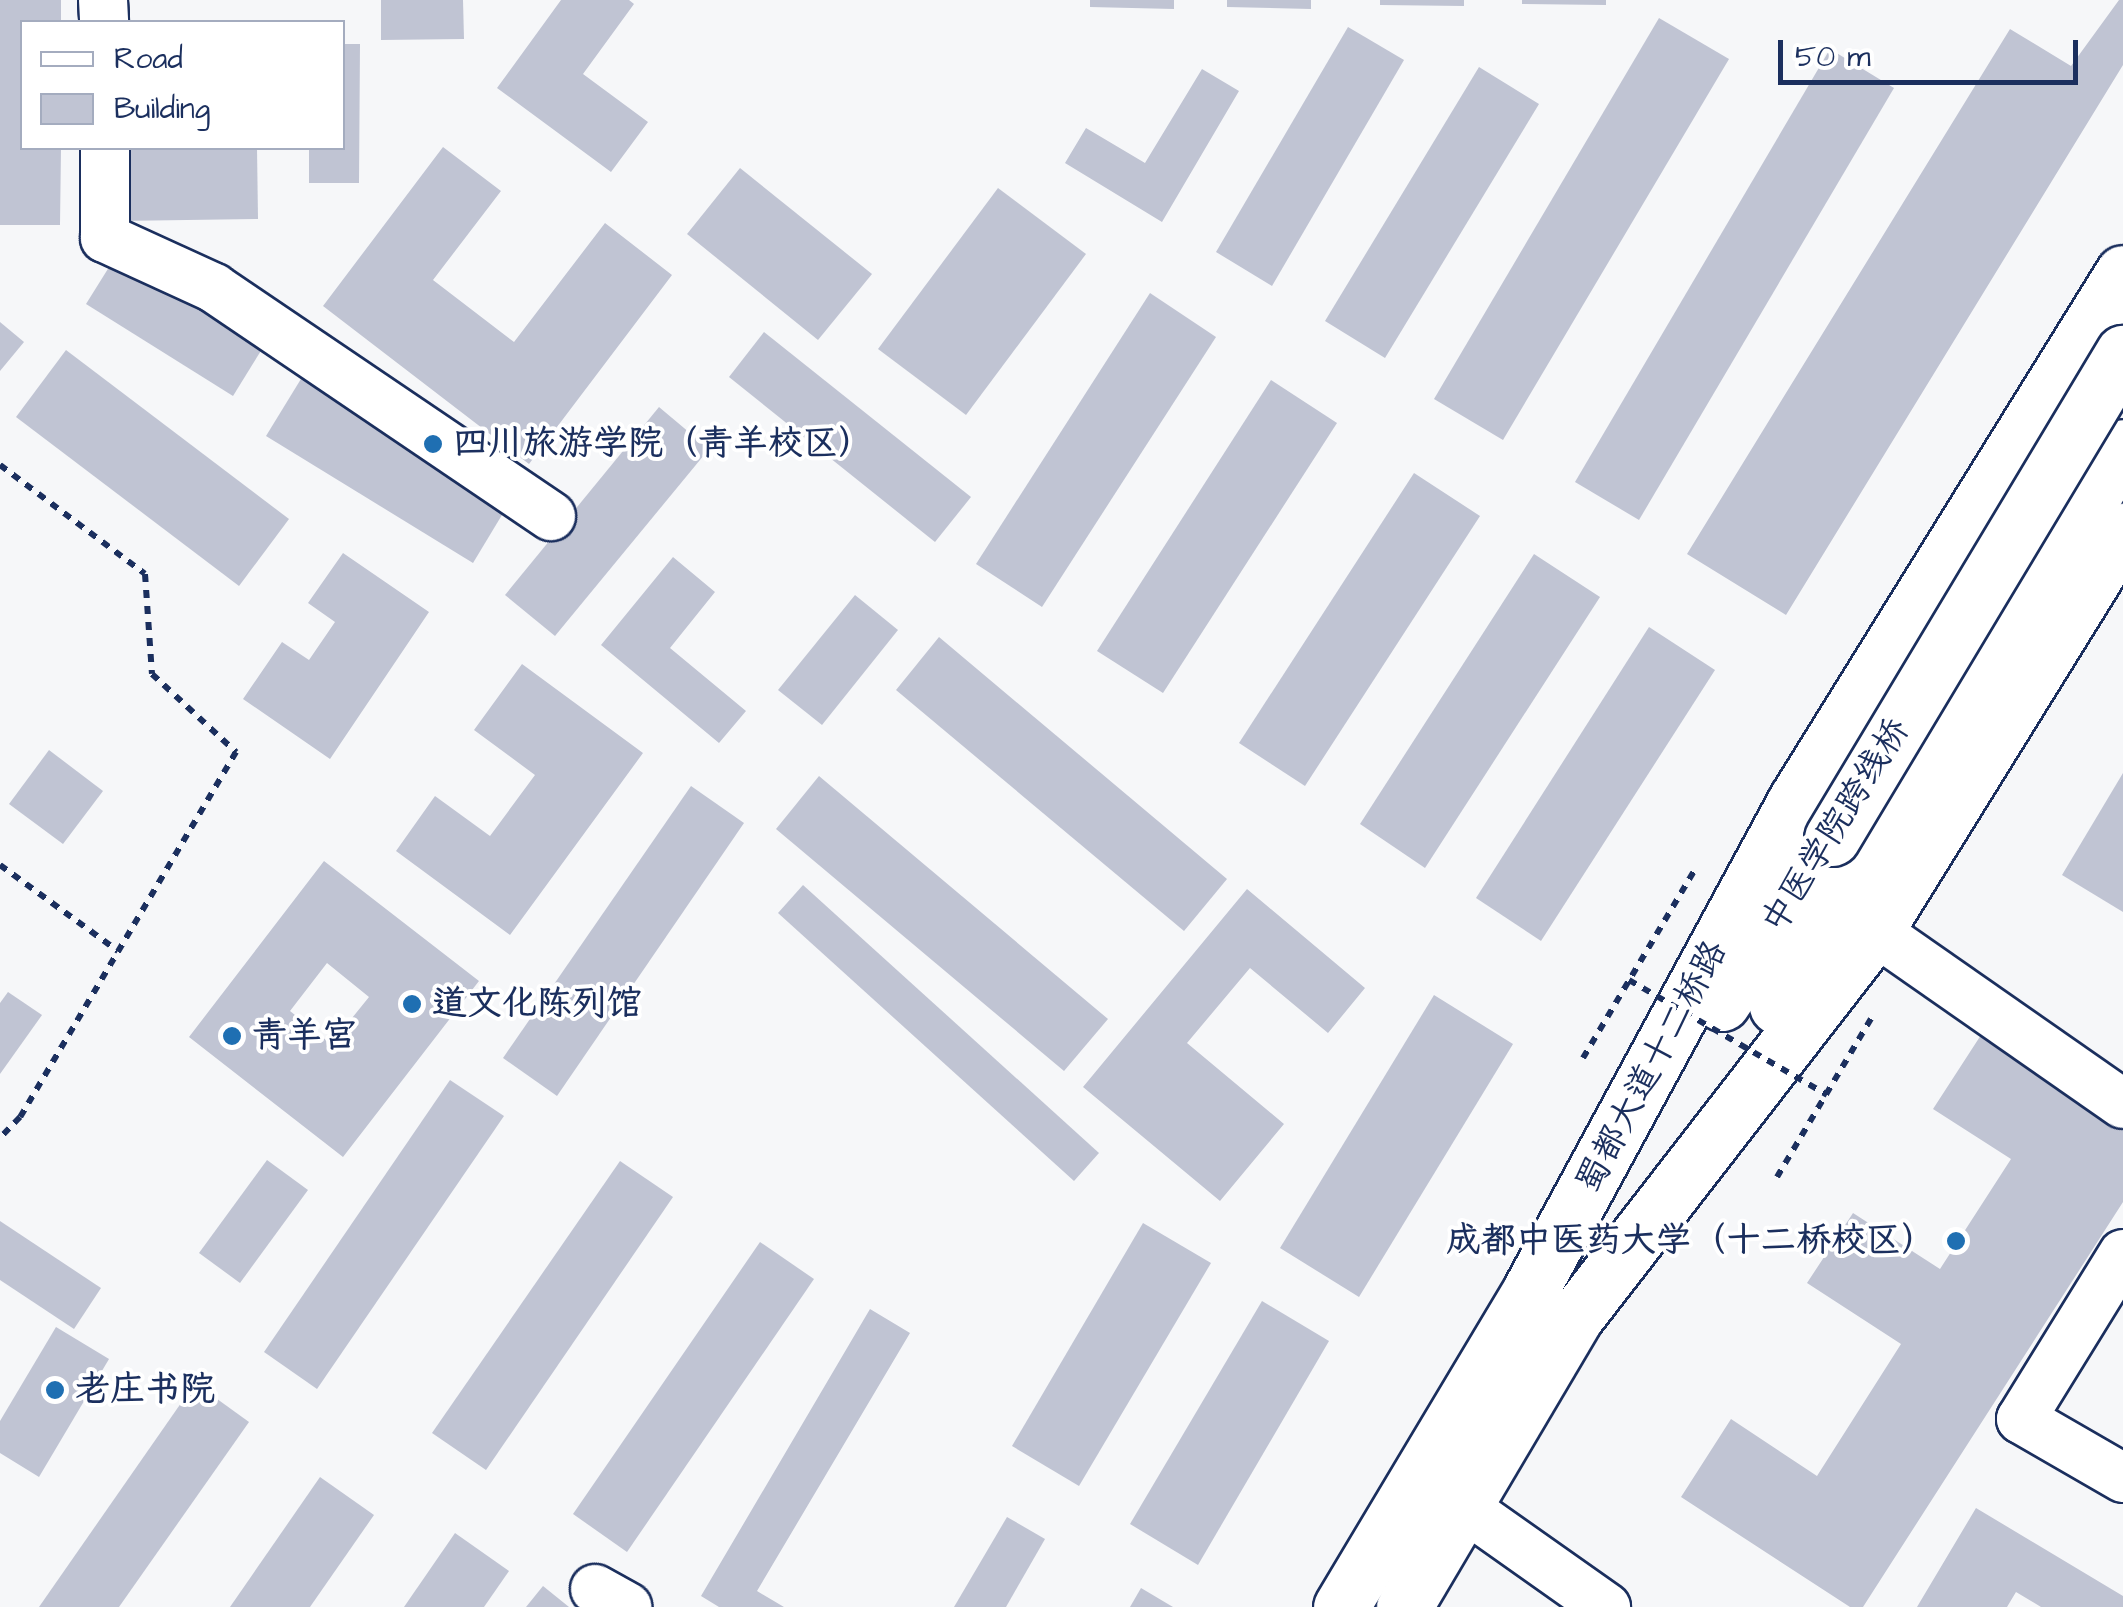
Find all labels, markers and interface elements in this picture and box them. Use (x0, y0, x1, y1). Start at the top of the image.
legend (20, 20, 345, 150)
scale bar (1783, 20, 2083, 82)
text: 50 m (1795, 36, 1871, 78)
text: Road (114, 38, 183, 80)
text: Building (114, 88, 210, 130)
place label: 四川旅游学院（青羊校区） (453, 423, 873, 465)
marker: 四川旅游学院（青羊校区） (422, 433, 444, 455)
street label: 中医学院跨线桥 (1753, 711, 1919, 941)
street label: 蜀都大道十二桥路 (1568, 934, 1736, 1200)
place label: 道文化陈列馆 (432, 983, 642, 1025)
marker: 道文化陈列馆 (401, 993, 423, 1015)
place label: 青羊宫 (252, 1015, 357, 1057)
marker: 青羊宫 (221, 1025, 243, 1047)
place label: 成都中医药大学（十二桥校区） (1446, 1220, 1936, 1262)
marker: 成都中医药大学（十二桥校区） (1945, 1230, 1967, 1252)
place label: 老庄书院 (75, 1369, 215, 1411)
marker: 老庄书院 (44, 1379, 66, 1401)

